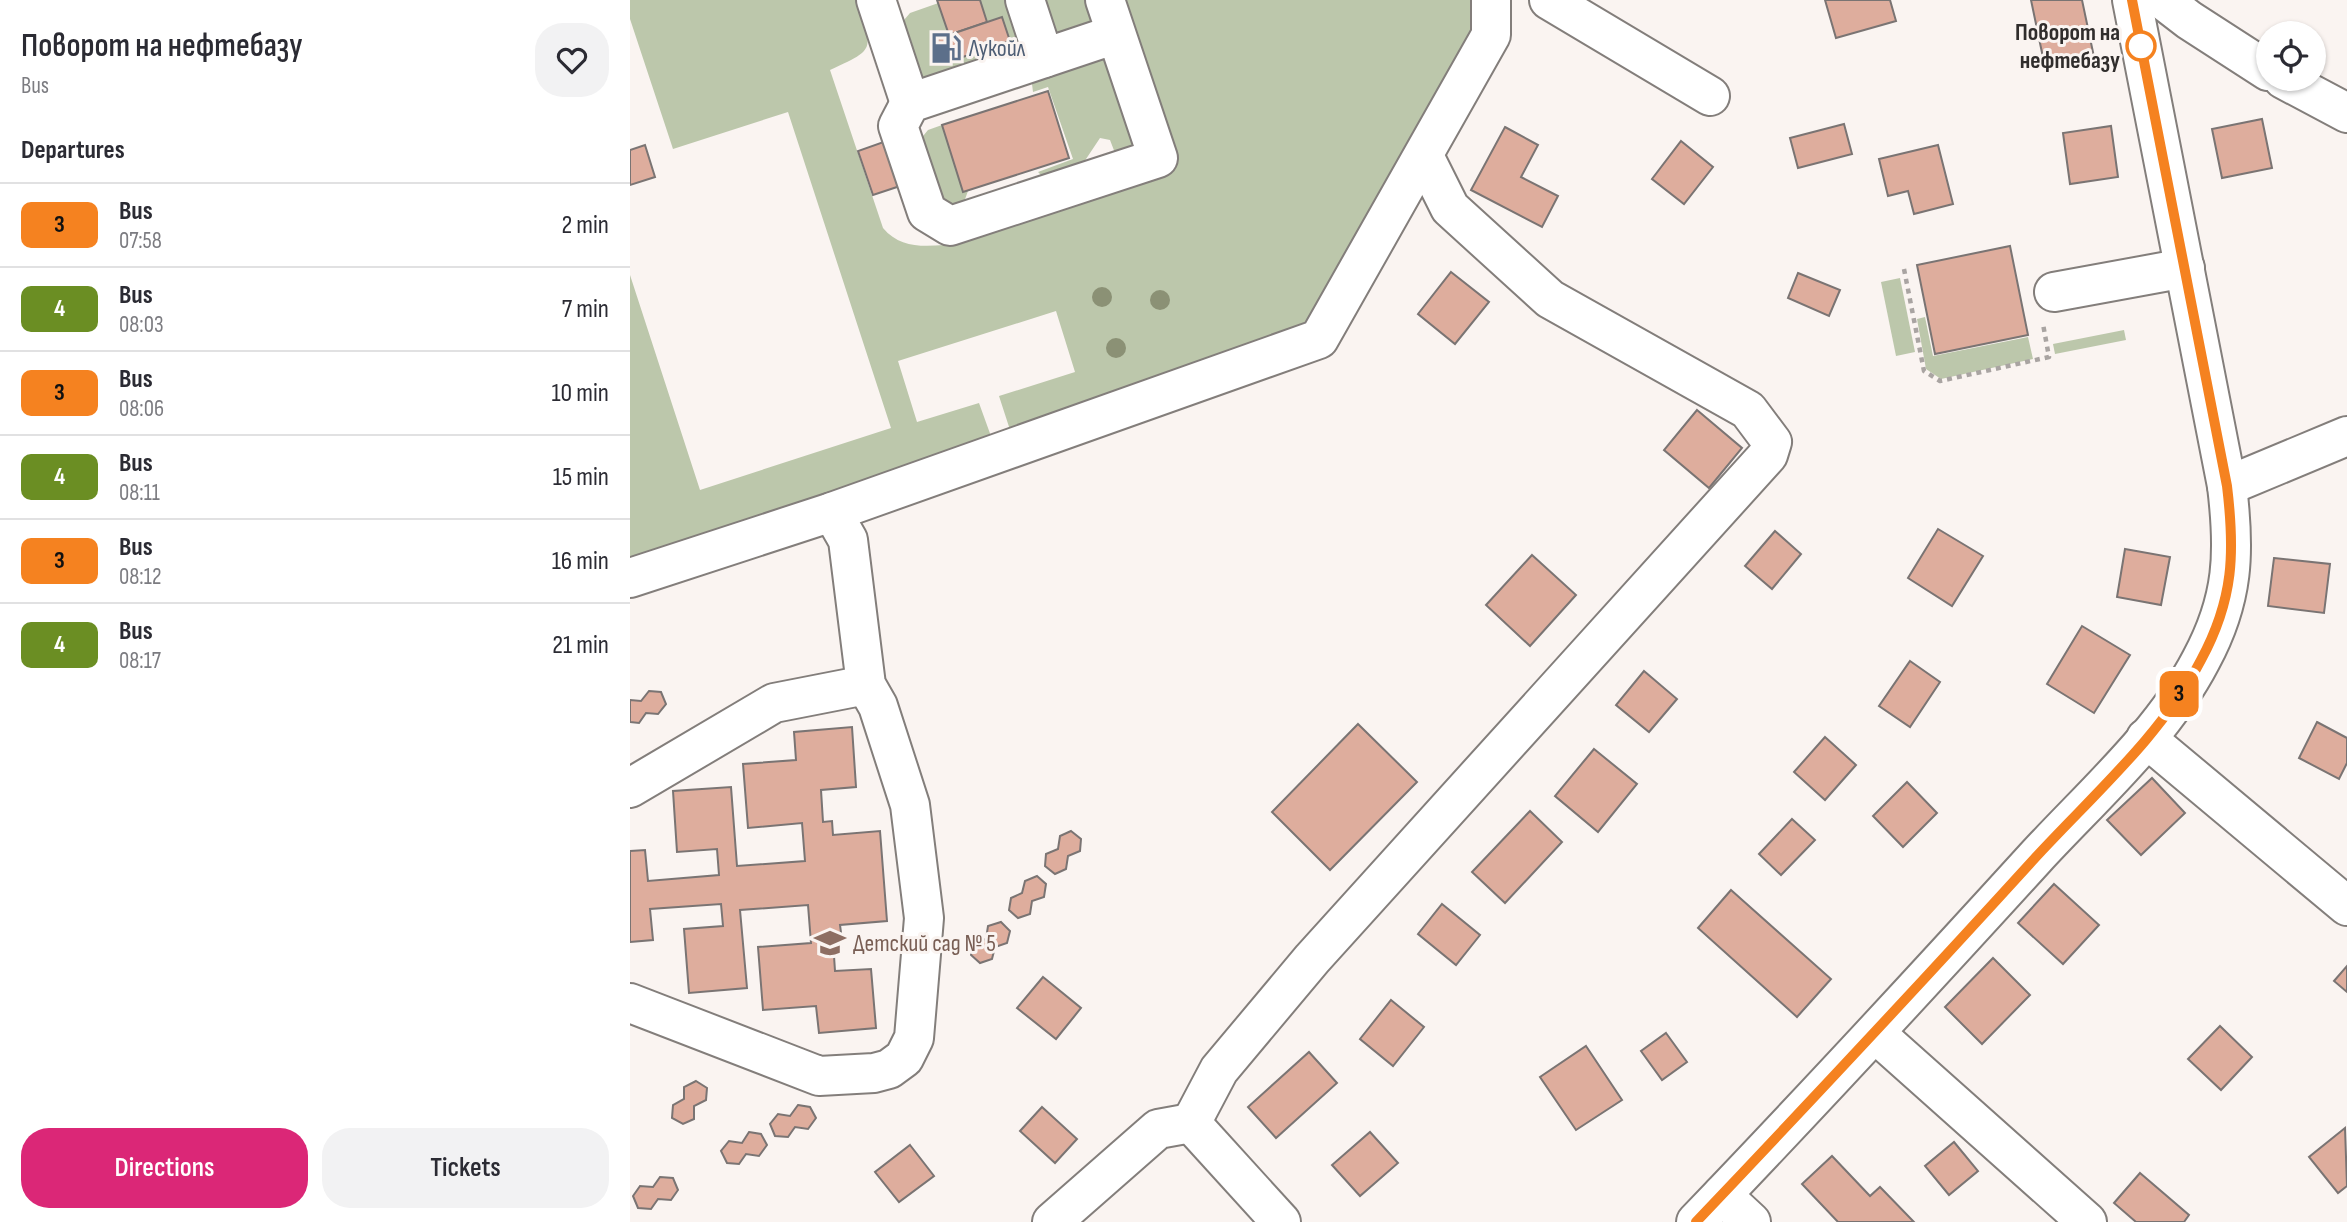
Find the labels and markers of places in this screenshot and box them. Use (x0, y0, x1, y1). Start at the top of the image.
place label: Поворот на нефтебазу (2015, 18, 2120, 75)
fuel station icon: Лукойл (929, 31, 963, 65)
marker: Поворот на нефтебазу (2126, 31, 2156, 61)
place label: Лукойл (968, 34, 1026, 63)
school or university icon: Детский сад № 5 (813, 926, 847, 960)
place label: Детский сад № 5 (853, 929, 996, 958)

